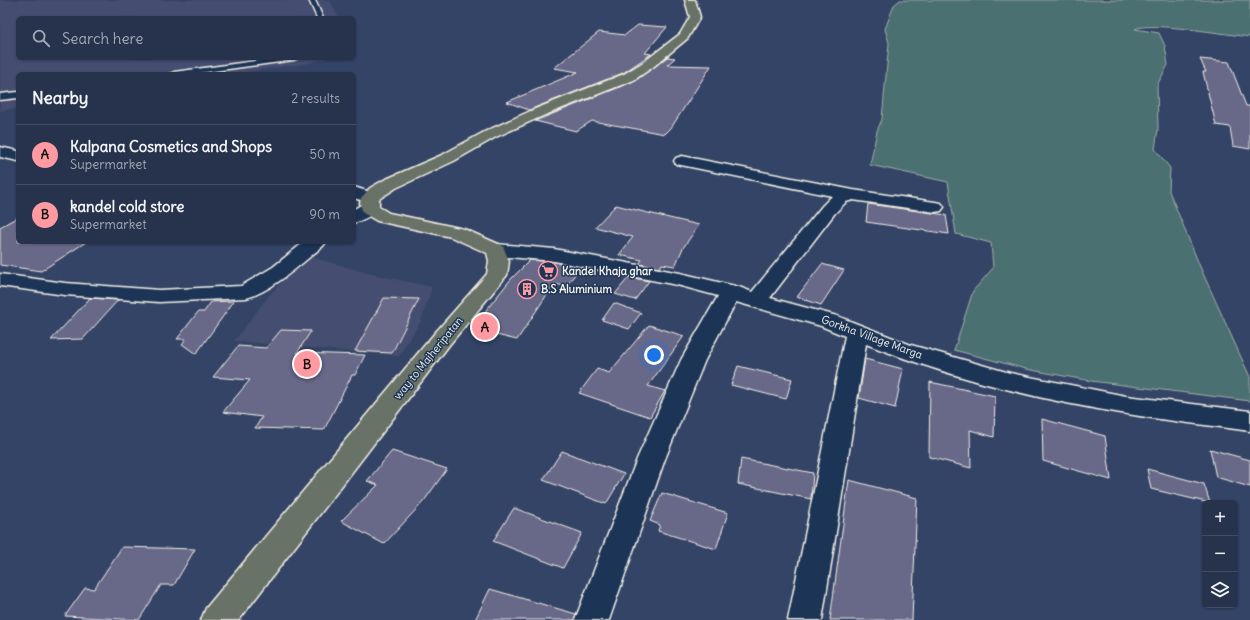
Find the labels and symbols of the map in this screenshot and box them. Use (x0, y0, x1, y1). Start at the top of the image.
supermarket icon: Kandel Khaja ghar (537, 260, 559, 282)
place label: Kandel Khaja ghar (562, 264, 653, 279)
building icon: B.S Aluminium (516, 278, 538, 300)
place label: B.S Aluminium (541, 282, 613, 296)
pin: A (472, 312, 498, 342)
street label: Gorkha Village Marga (820, 312, 924, 362)
street label: way to Majheripatan (390, 314, 466, 402)
your location (644, 345, 664, 365)
pin: B (294, 349, 320, 379)

